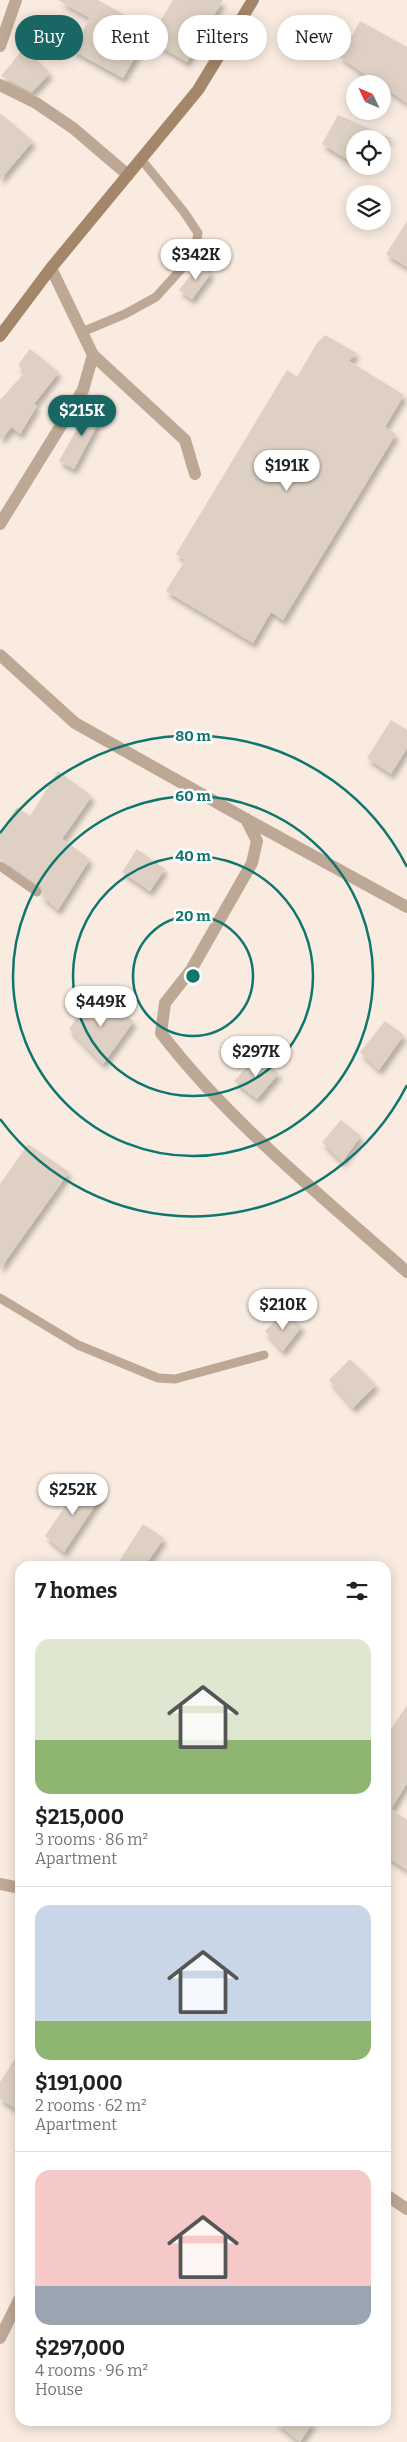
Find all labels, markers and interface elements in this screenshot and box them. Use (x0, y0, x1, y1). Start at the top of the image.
chip: Buy (15, 15, 83, 60)
chip: Rent (93, 15, 168, 60)
chip: Filters (178, 15, 267, 60)
chip: New (277, 15, 351, 60)
north arrow (346, 75, 391, 120)
map controls (346, 75, 391, 230)
button: locate (346, 130, 391, 175)
button: layers (346, 185, 391, 230)
pin: $342K (161, 238, 231, 281)
text: $342K (171, 245, 221, 264)
pin: $215K (47, 394, 117, 437)
text: $215K (59, 401, 105, 420)
pin: $191K (252, 450, 322, 492)
text: $191K (265, 456, 309, 475)
text: 80 m (175, 727, 211, 745)
text: 60 m (175, 787, 211, 805)
text: 40 m (175, 847, 212, 865)
text: 20 m (176, 907, 211, 925)
centre of rings (184, 967, 202, 985)
pin: $449K (66, 986, 136, 1028)
text: $449K (76, 992, 126, 1011)
pin: $297K (221, 1036, 291, 1078)
text: $297K (232, 1042, 280, 1061)
pin: $210K (248, 1288, 318, 1331)
text: $210K (259, 1295, 307, 1314)
pin: $252K (38, 1474, 108, 1516)
text: $252K (49, 1480, 97, 1499)
icon: filters (343, 1577, 371, 1605)
text: 7 homes (35, 1578, 117, 1604)
icon: home (158, 1672, 248, 1762)
text: $215,000 (35, 1804, 124, 1830)
text: 3 rooms · 86 m² (35, 1830, 148, 1849)
text: Apartment (35, 1849, 117, 1868)
icon: home (158, 1937, 248, 2027)
text: $191,000 (35, 2070, 123, 2096)
text: 2 rooms · 62 m² (35, 2096, 147, 2115)
text: Apartment (35, 2115, 117, 2134)
icon: home (158, 2202, 248, 2292)
text: $297,000 (35, 2335, 125, 2361)
text: 4 rooms · 96 m² (35, 2361, 148, 2380)
text: House (35, 2380, 83, 2399)

